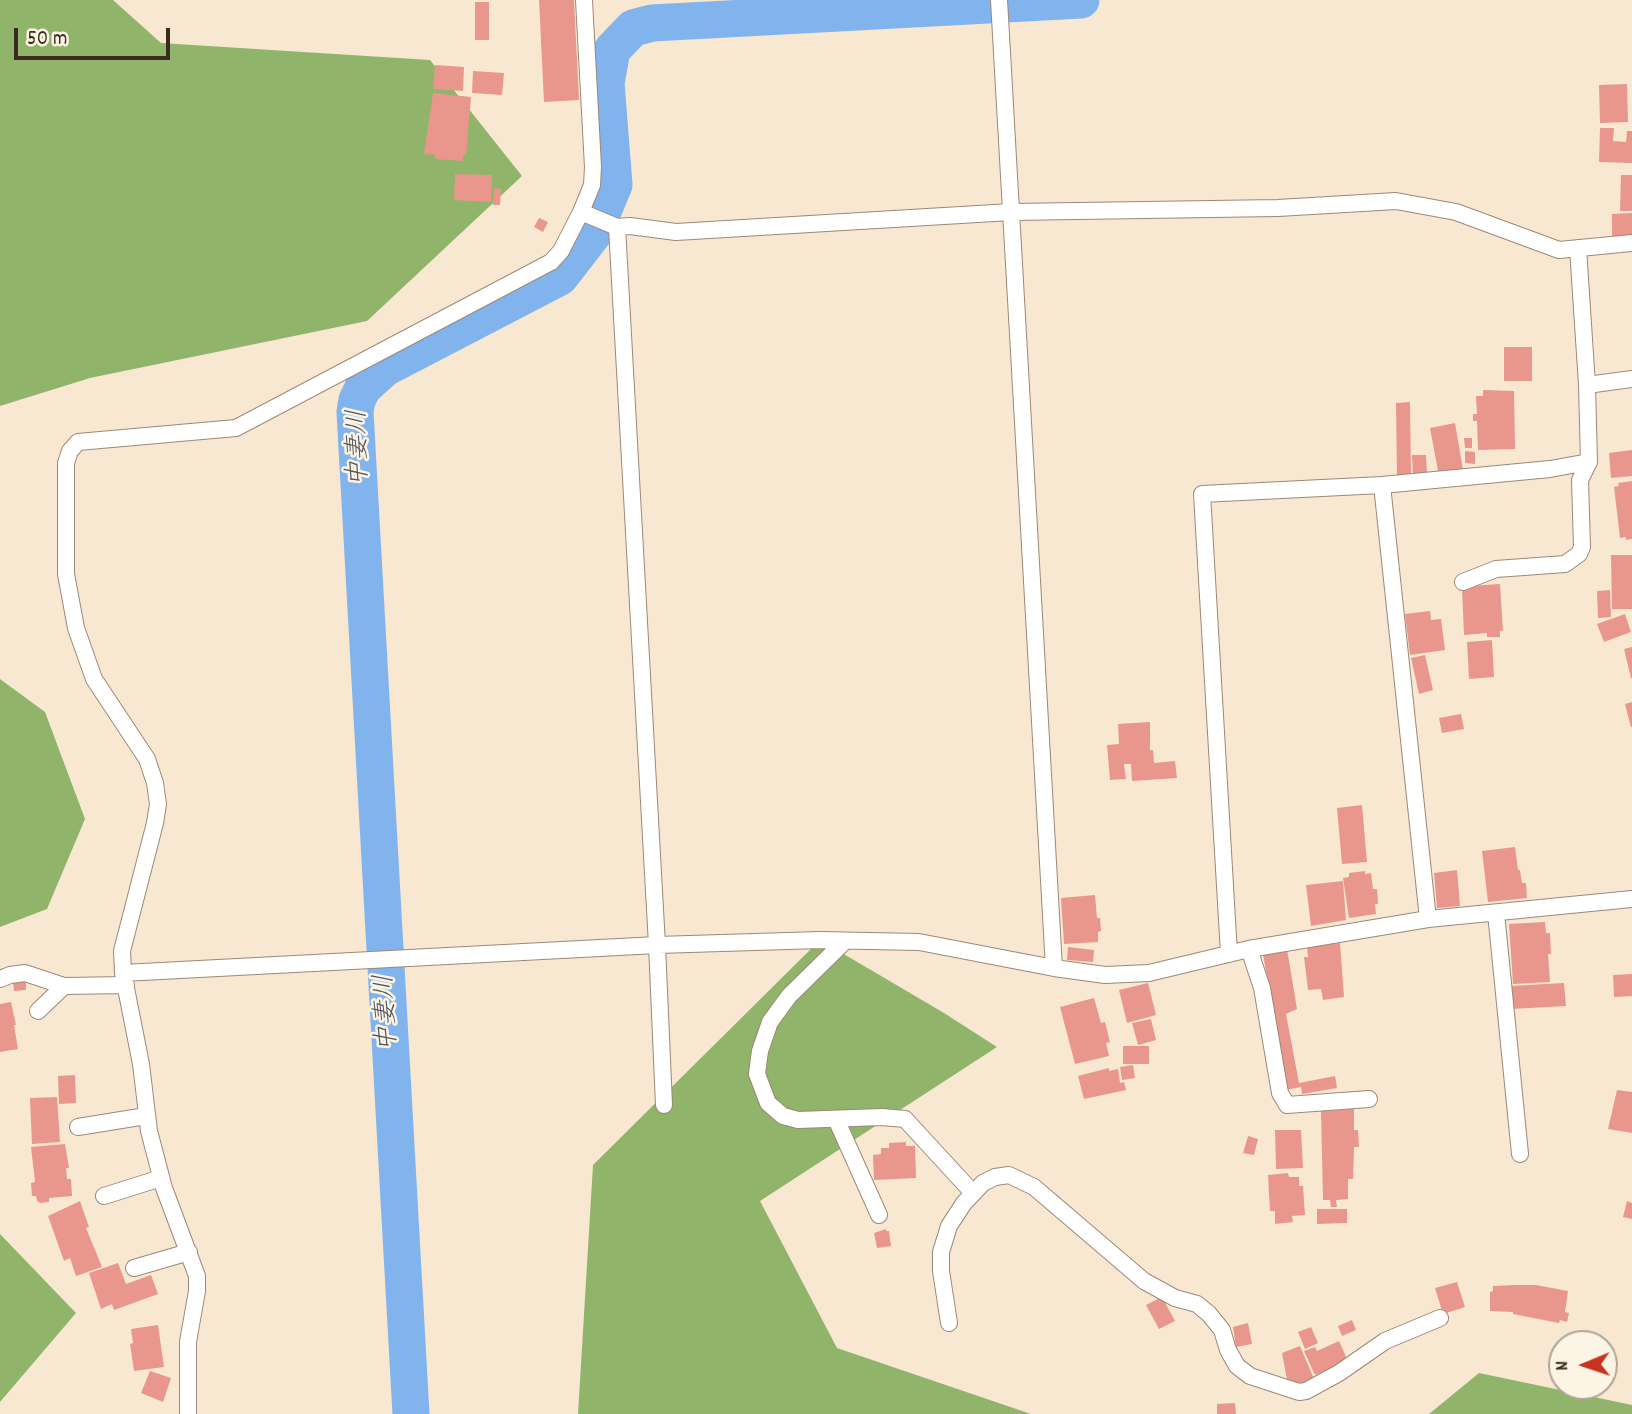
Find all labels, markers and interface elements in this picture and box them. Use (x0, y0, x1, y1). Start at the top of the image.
scale bar (18, 14, 173, 58)
text: 50 m (27, 25, 67, 55)
water label: 中妻川 (345, 409, 377, 487)
water label: 中妻川 (371, 973, 407, 1053)
north arrow (1548, 1330, 1618, 1400)
text: N (1550, 1361, 1577, 1371)

